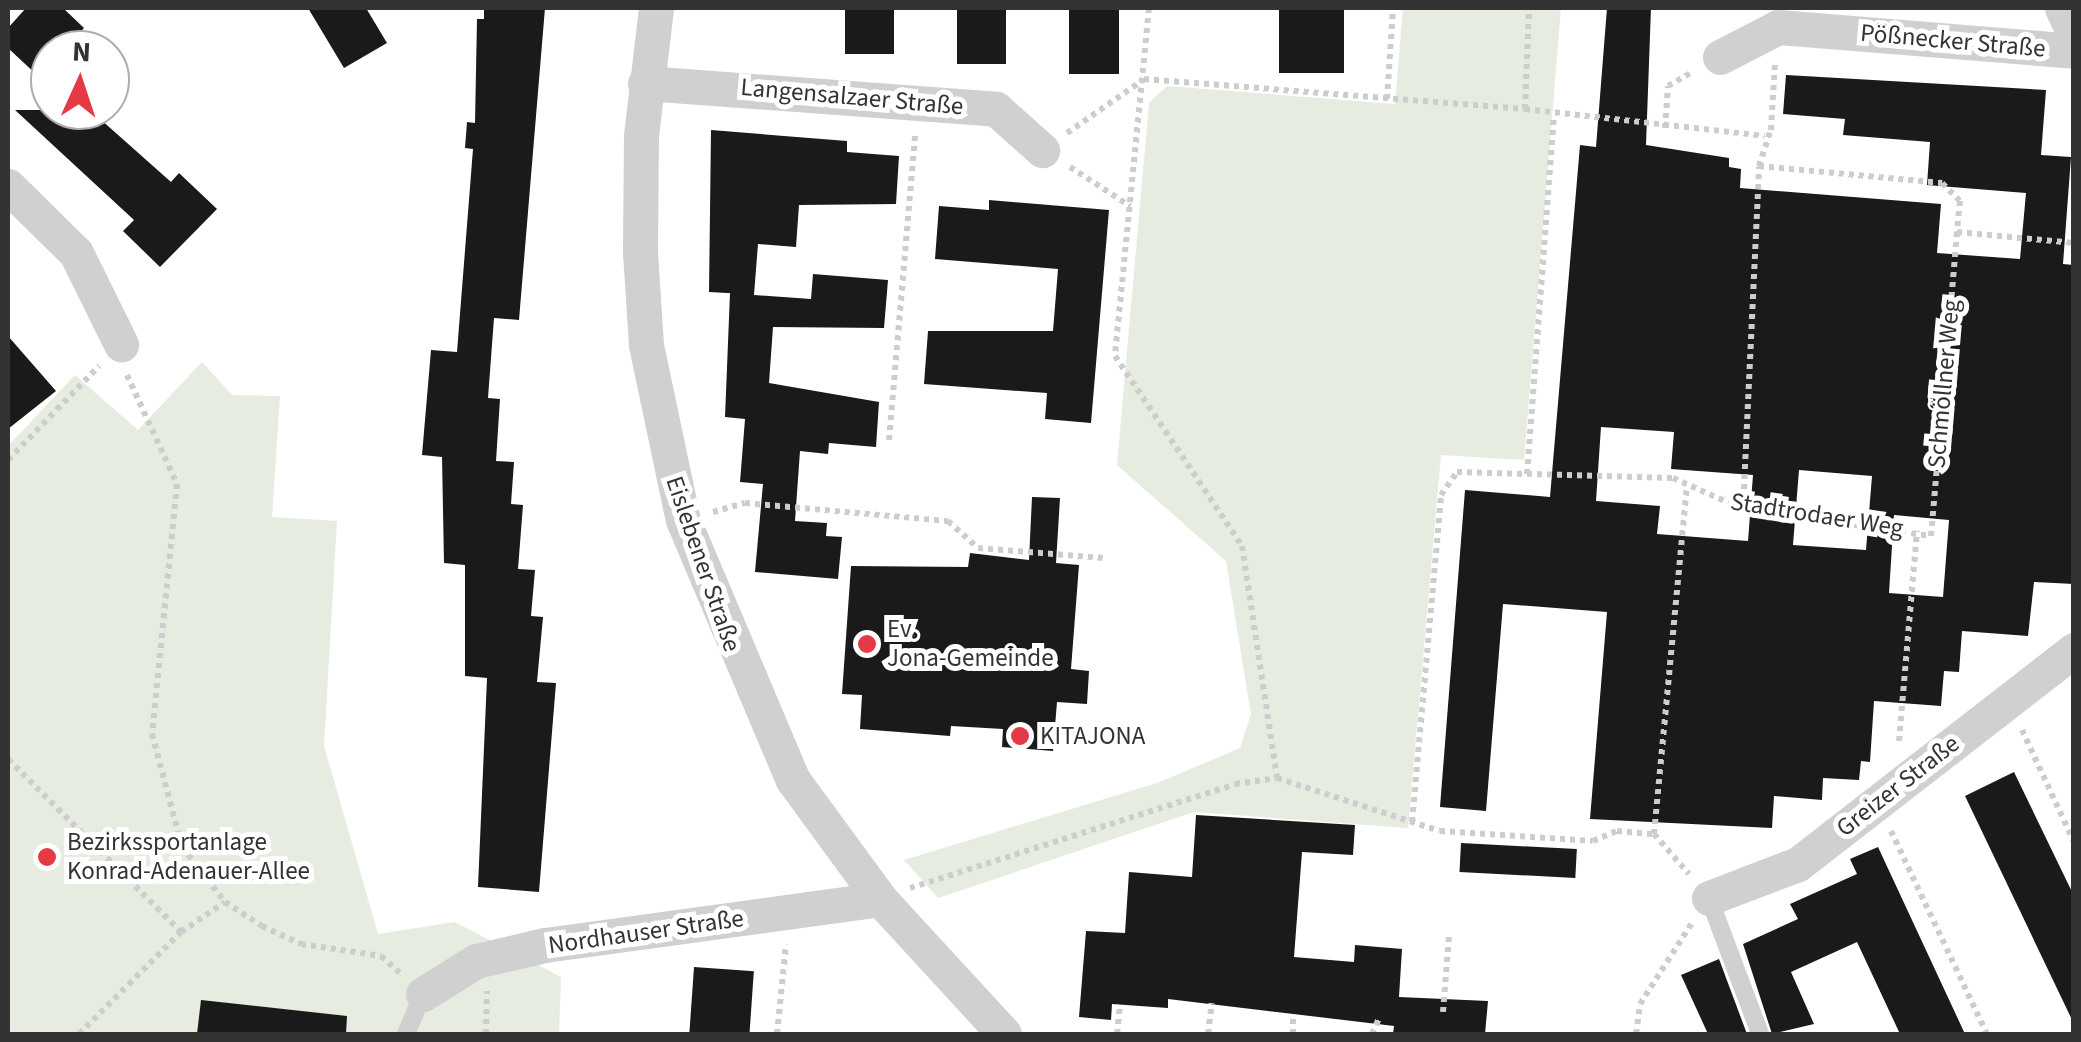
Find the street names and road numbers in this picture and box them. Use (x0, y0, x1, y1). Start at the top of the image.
street label: Pößnecker Straße (1859, 18, 2047, 64)
street label: Langensalzaer Straße (739, 72, 965, 122)
street label: Schmöllner Weg (1922, 298, 1966, 470)
street label: Eislebener Straße (659, 472, 747, 656)
street label: Stadtrodaer Weg (1728, 487, 1906, 543)
street label: Greizer Straße (1831, 729, 1965, 843)
street label: Nordhauser Straße (546, 903, 746, 961)

